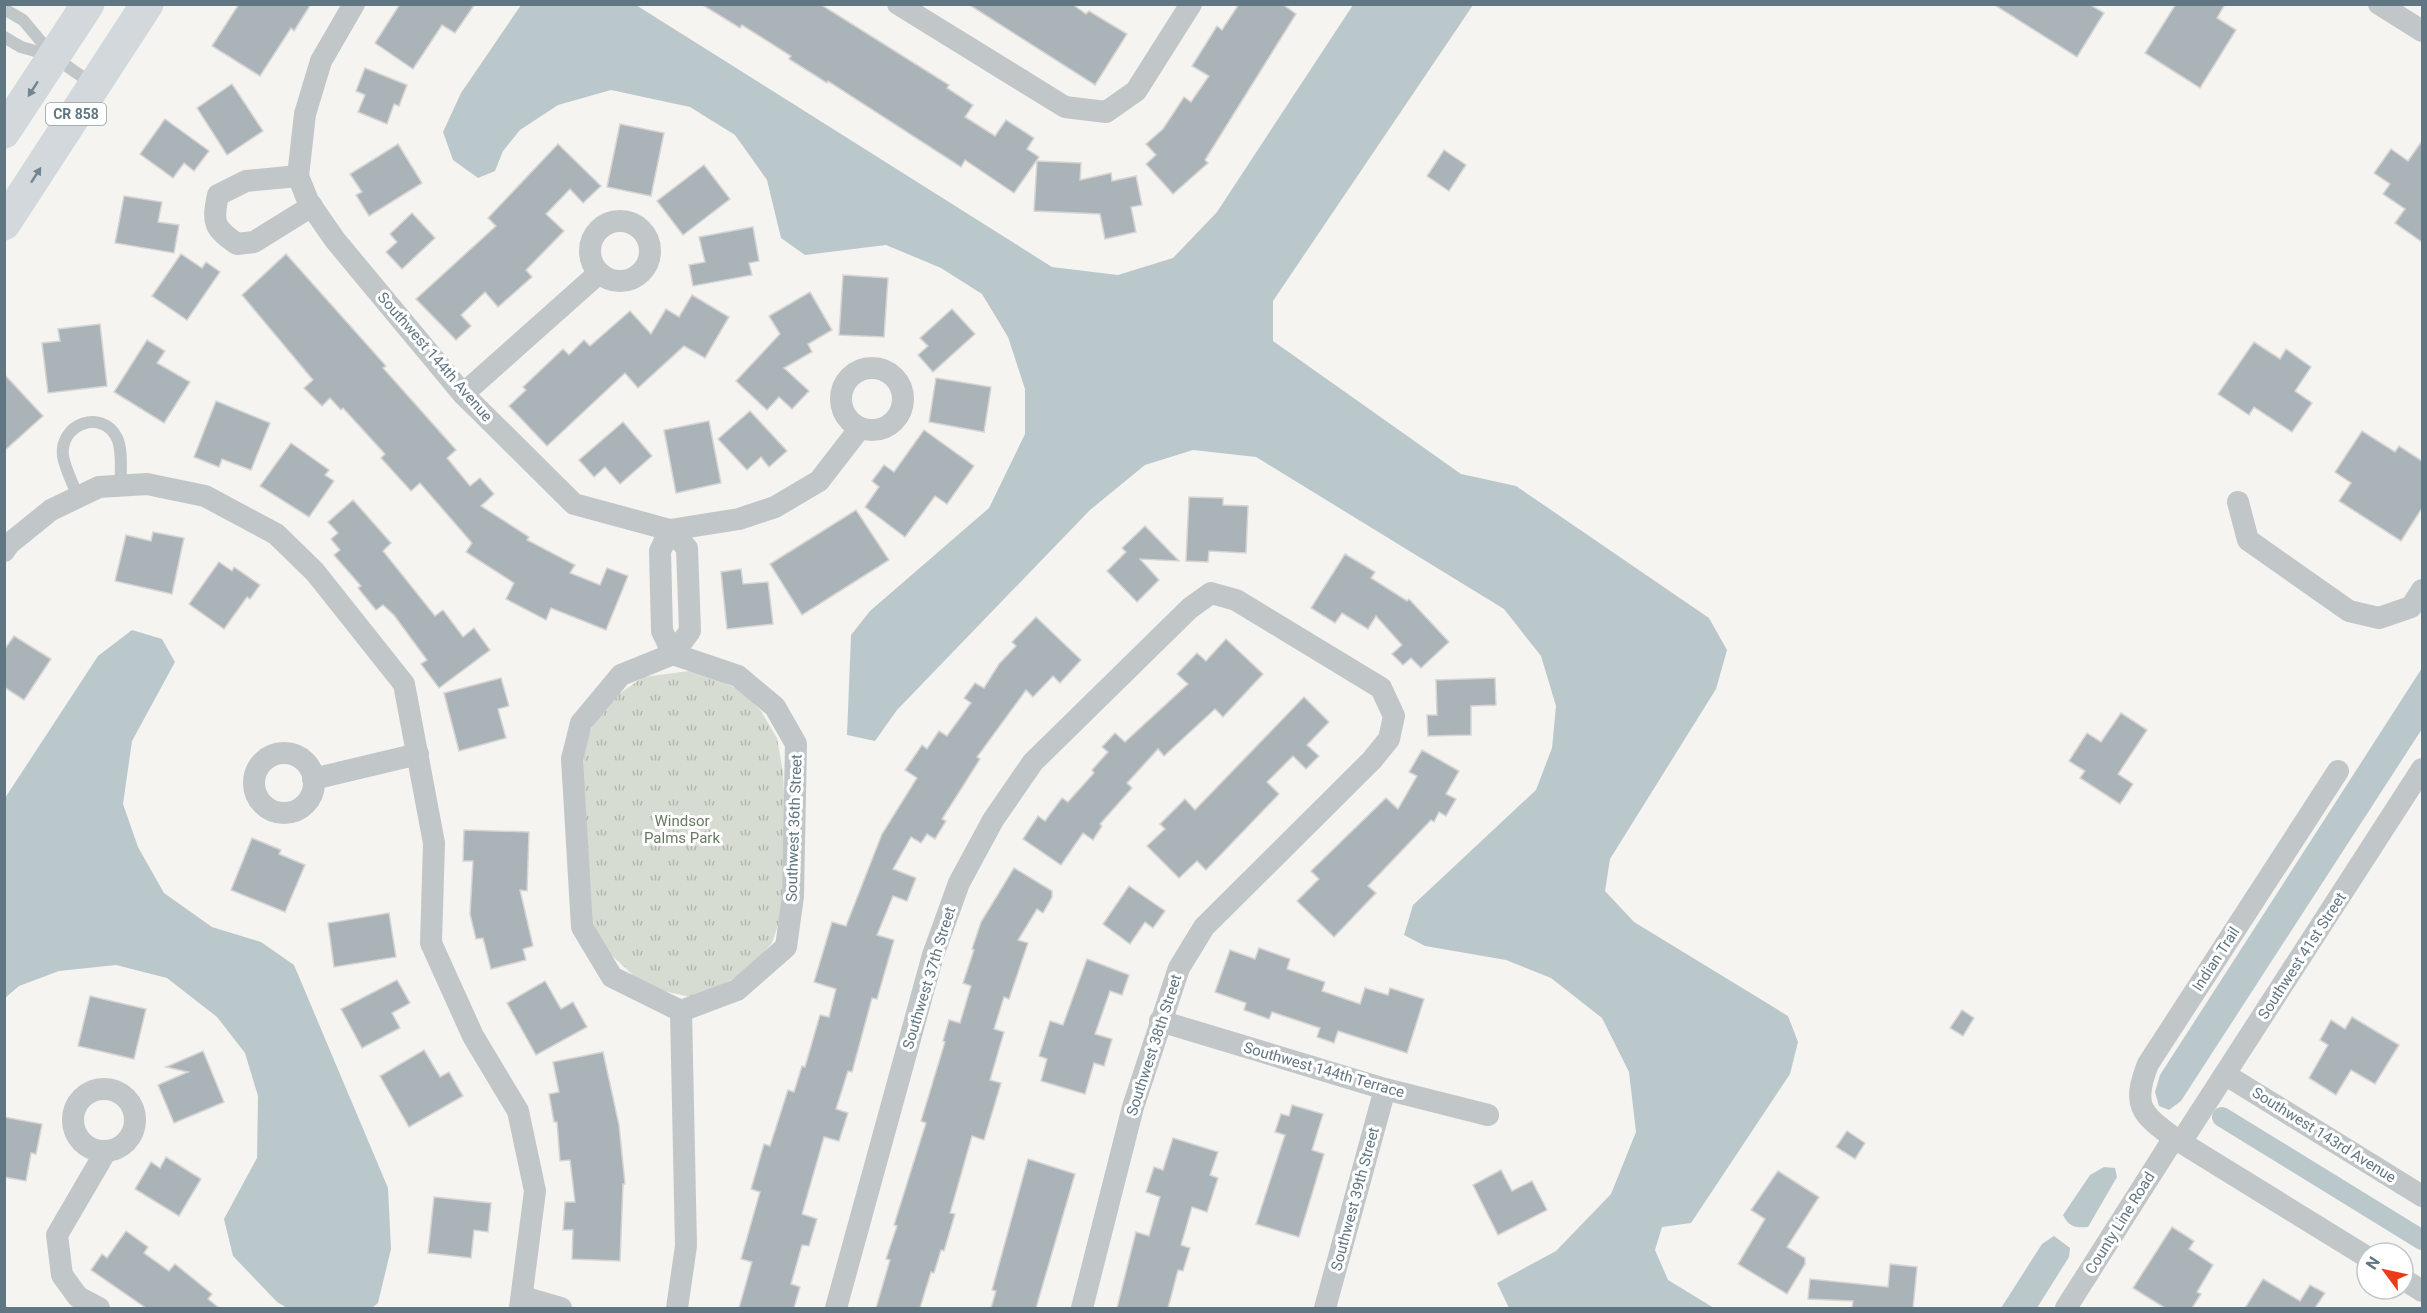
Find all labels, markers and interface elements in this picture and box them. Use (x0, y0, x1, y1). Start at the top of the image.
one-way arrow (27, 80, 39, 96)
road number: CR 858 (46, 103, 106, 125)
one-way arrow (31, 167, 42, 183)
street label: Southwest 144th Avenue (374, 289, 496, 425)
street label: Southwest 36th Street (782, 754, 806, 902)
park label: Windsor Palms Park (644, 812, 720, 847)
street label: Southwest 41st Street (2254, 889, 2350, 1023)
street label: Southwest 37th Street (899, 905, 959, 1051)
street label: Indian Trail (2189, 923, 2243, 995)
street label: Southwest 38th Street (1123, 972, 1185, 1118)
street label: Southwest 144th Terrace (1242, 1038, 1406, 1102)
street label: Southwest 143rd Avenue (2249, 1083, 2399, 1187)
street label: Southwest 39th Street (1327, 1125, 1383, 1273)
street label: County Line Road (2081, 1169, 2159, 1277)
north arrow (2355, 1241, 2415, 1301)
text: N (2362, 1253, 2384, 1273)

